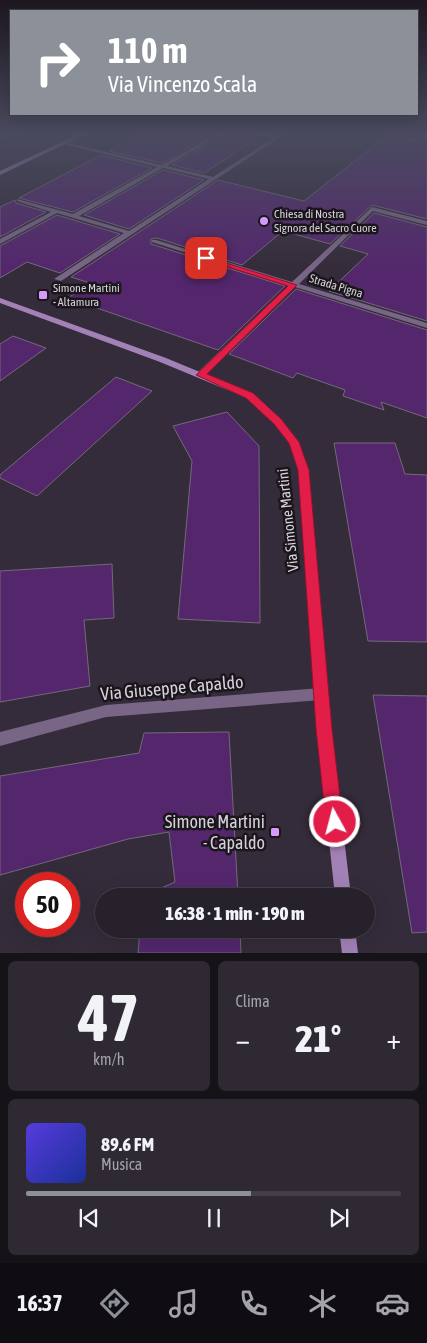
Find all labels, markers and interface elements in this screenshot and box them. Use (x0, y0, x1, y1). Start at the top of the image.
icon: right (25, 30, 90, 95)
text: 110 m (108, 30, 187, 70)
text: Via Vincenzo Scala (108, 71, 257, 97)
place label: Chiesa di Nostra Signora del Sacro Cuore (274, 207, 377, 235)
marker: Chiesa di Nostra Signora del Sacro Cuore (258, 215, 270, 227)
pin (185, 237, 227, 279)
icon: arrive (192, 244, 220, 272)
street label: Strada Pigna (308, 271, 364, 301)
place label: Simone Martini - Altamura (53, 281, 120, 309)
marker: Simone Martini - Altamura (37, 289, 49, 301)
street label: Via Simone Martini (274, 468, 301, 572)
street label: Via Giuseppe Capaldo (100, 671, 244, 704)
position arrow (308, 795, 360, 847)
place label: Simone Martini - Capaldo (165, 811, 265, 853)
marker: Simone Martini - Capaldo (269, 826, 281, 838)
speed limit sign: 50 (15, 872, 80, 937)
text: 16:38 · 1 min · 190 m (165, 902, 305, 924)
text: 47 (78, 980, 139, 1055)
text: Clima (236, 992, 270, 1010)
text: 21° (295, 1017, 341, 1060)
text: − (236, 1023, 250, 1055)
text: + (386, 1023, 401, 1055)
text: km/h (93, 1050, 125, 1068)
text: 89.6 FM (101, 1133, 154, 1155)
text: Musica (101, 1155, 142, 1173)
icon: previous (75, 1204, 103, 1232)
icon: pause (200, 1204, 228, 1232)
icon: next (325, 1204, 353, 1232)
icon: directions (97, 1286, 132, 1321)
icon: music (166, 1286, 201, 1321)
icon: phone (236, 1286, 271, 1321)
icon: climate (305, 1286, 340, 1321)
icon: car (375, 1286, 410, 1321)
text: 16:37 (17, 1290, 63, 1316)

